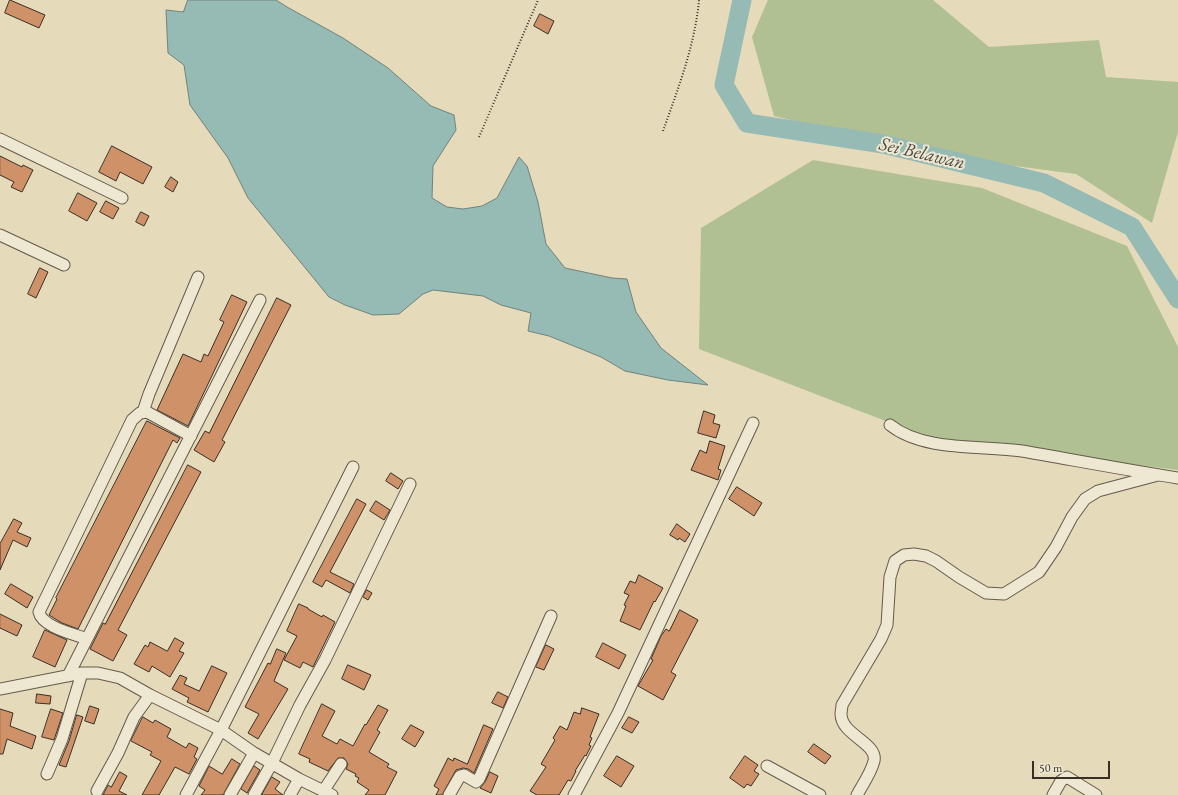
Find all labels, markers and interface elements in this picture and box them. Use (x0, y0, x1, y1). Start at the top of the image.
water label: Sei Belawan (877, 133, 967, 175)
scale bar (1034, 753, 1112, 779)
text: 50 m (1039, 760, 1062, 776)

